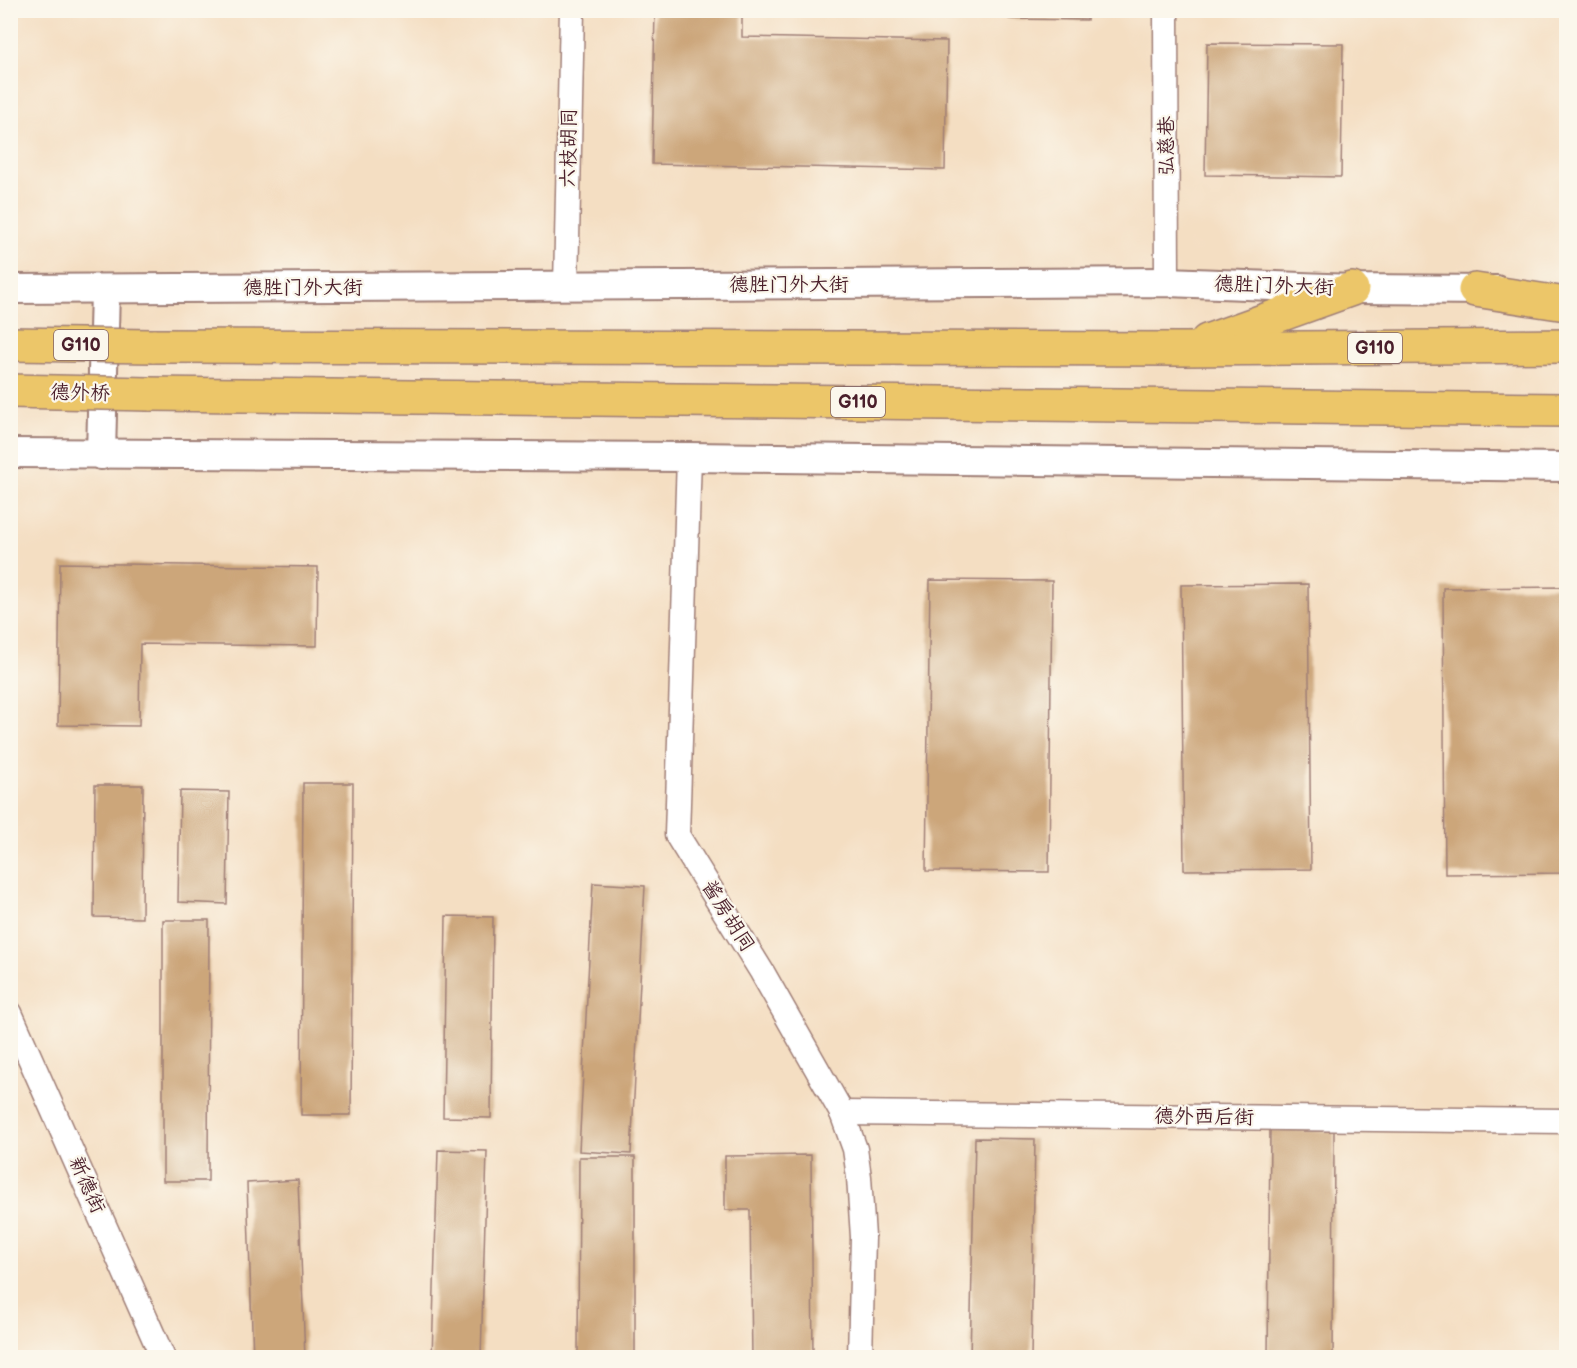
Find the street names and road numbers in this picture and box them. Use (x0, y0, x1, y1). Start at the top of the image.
street label: 六枝胡同 (556, 108, 582, 188)
street label: 弘慈巷 (1155, 115, 1179, 176)
street label: 德胜门外大街 (1214, 272, 1334, 300)
street label: 德胜门外大街 (729, 273, 849, 297)
street label: 德胜门外大街 (243, 276, 363, 300)
road number: G110 (54, 330, 108, 360)
road number: G110 (1348, 333, 1402, 363)
street label: 德外桥 (50, 380, 110, 406)
road number: G110 (831, 387, 885, 417)
street label: 酱房胡同 (697, 876, 759, 956)
street label: 德外西后街 (1154, 1104, 1254, 1130)
street label: 新德街 (64, 1153, 110, 1217)

